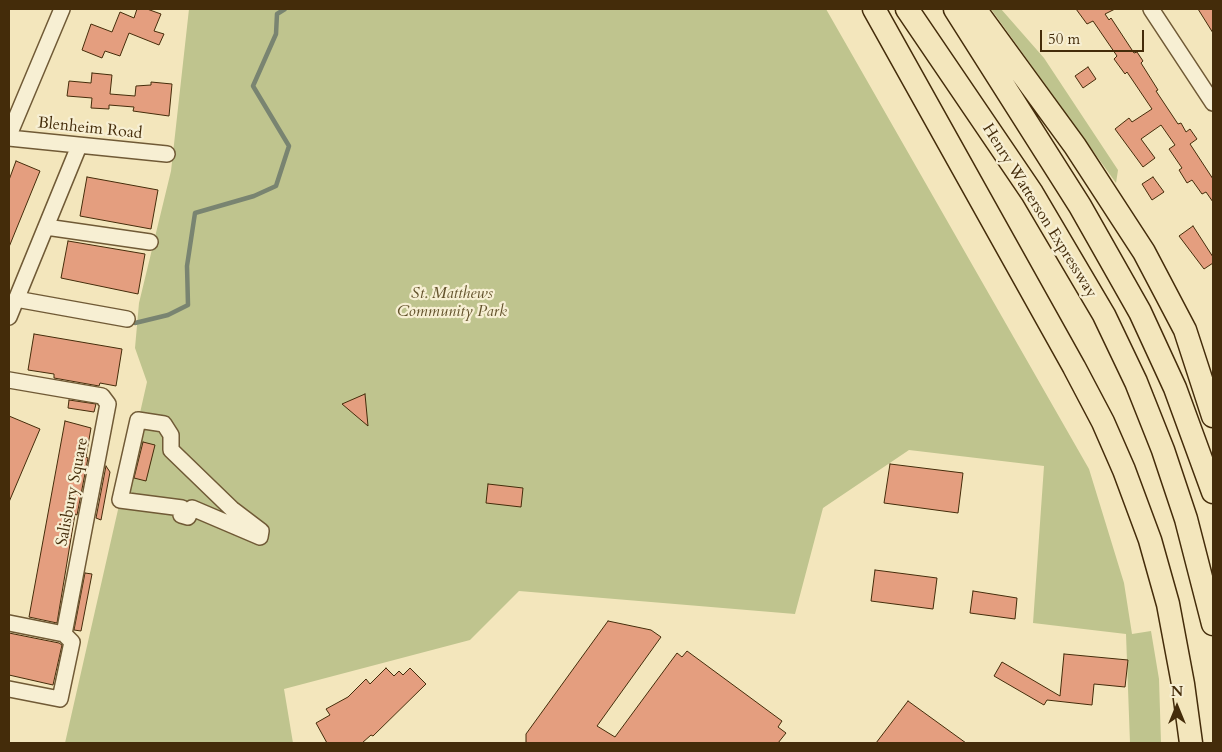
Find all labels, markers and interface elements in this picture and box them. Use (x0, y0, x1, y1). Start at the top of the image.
scale bar (1042, 20, 1146, 52)
text: 50 m (1048, 29, 1080, 49)
street label: Blenheim Road (37, 114, 143, 144)
street label: Henry Watterson Expressway (977, 120, 1101, 302)
park label: St. Matthews Community Park (397, 284, 507, 322)
street label: Salisbury Square (53, 436, 93, 548)
north arrow (1152, 682, 1202, 732)
text: N (1171, 682, 1183, 701)

